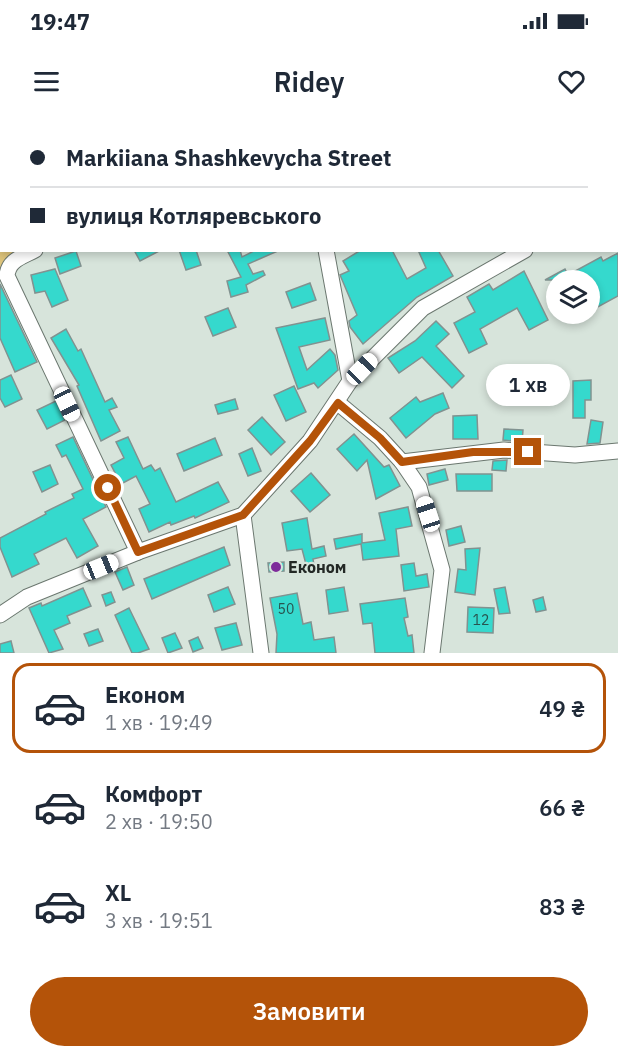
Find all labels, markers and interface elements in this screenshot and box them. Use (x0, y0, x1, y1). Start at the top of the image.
text: 19:47 (30, 7, 90, 36)
text: Ridey (274, 64, 344, 99)
icon: menu (30, 65, 63, 98)
icon: heart (555, 65, 588, 98)
text: Markiiana Shashkevycha Street (66, 143, 391, 172)
text: вулиця Котляревського (66, 201, 321, 230)
map controls (546, 270, 600, 324)
button: layers (546, 270, 600, 324)
car (343, 350, 381, 388)
callout: 1 хв (486, 365, 570, 407)
text: 1 хв (508, 371, 548, 398)
car (51, 384, 83, 424)
route end (514, 438, 541, 465)
route start (94, 474, 121, 501)
car (414, 494, 442, 534)
car (81, 552, 121, 582)
place label: Економ (288, 557, 346, 577)
marker: Економ (269, 560, 283, 574)
house number: 50 (278, 600, 294, 618)
house number: 12 (473, 611, 489, 629)
text: Економ (105, 680, 185, 709)
icon: car (33, 681, 87, 735)
text: 49 ₴ (539, 694, 585, 723)
text: 1 хв · 19:49 (105, 709, 213, 736)
text: Комфорт (105, 779, 202, 808)
icon: car (33, 780, 87, 834)
text: 66 ₴ (539, 793, 585, 822)
text: 2 хв · 19:50 (105, 808, 213, 835)
text: XL (105, 878, 131, 907)
icon: car (33, 879, 87, 933)
text: 83 ₴ (539, 892, 585, 921)
text: 3 хв · 19:51 (105, 907, 213, 934)
button: Замовити (30, 977, 588, 1046)

